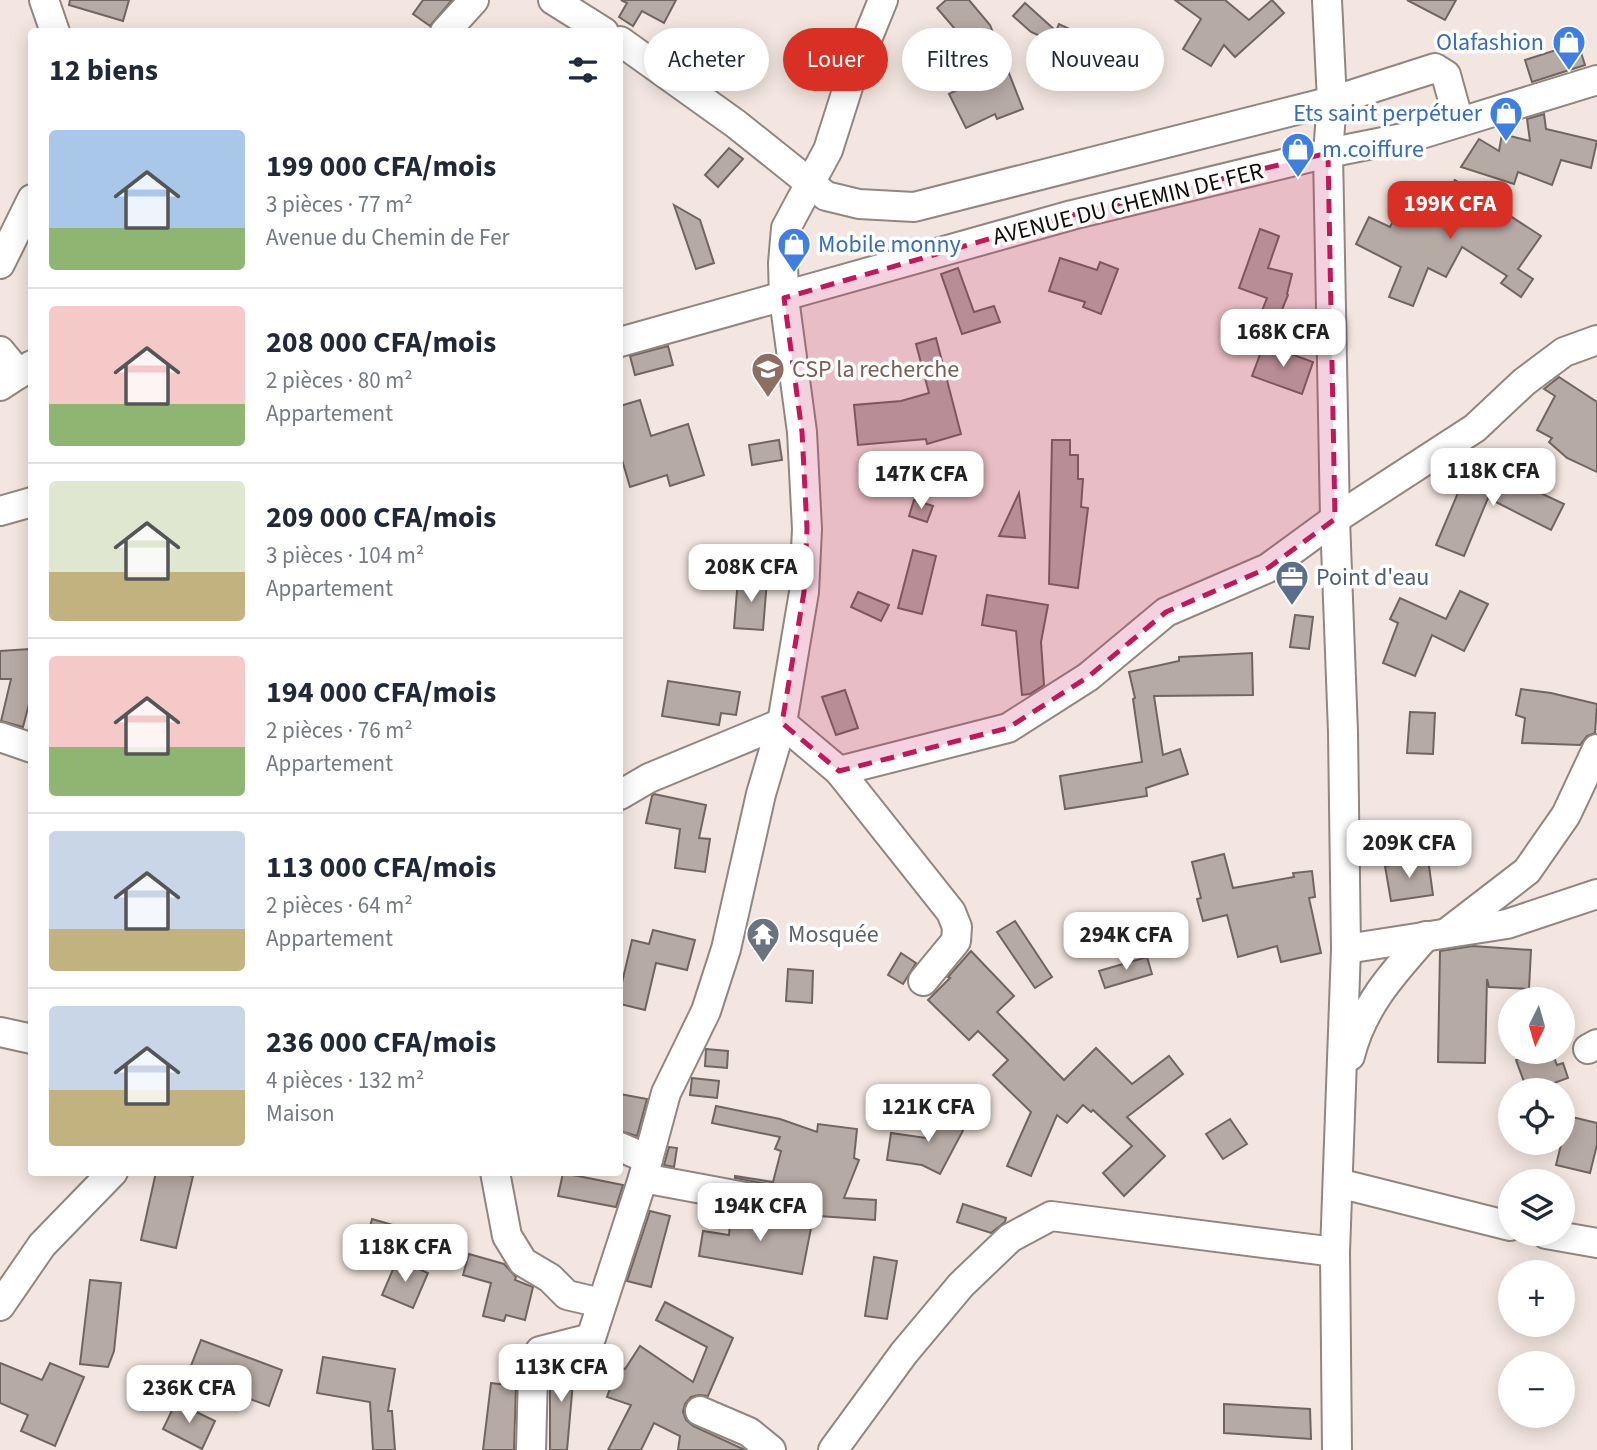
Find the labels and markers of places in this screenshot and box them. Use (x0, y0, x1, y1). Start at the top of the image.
shop icon: Olafashion (1550, 23, 1588, 72)
place label: Olafashion (1436, 25, 1544, 60)
shop icon: Ets saint perpétuer (1487, 94, 1525, 143)
place label: Ets saint perpétuer (1293, 96, 1483, 131)
shop icon: m.coiffure (1279, 130, 1317, 179)
place label: m.coiffure (1322, 132, 1424, 167)
pin: 199K CFA (1378, 182, 1522, 241)
shop icon: Mobile monny (775, 225, 813, 274)
place label: Mobile monny (818, 227, 961, 262)
pin: 168K CFA (1211, 310, 1355, 369)
school or university icon: CSP la recherche (749, 350, 787, 399)
place label: CSP la recherche (792, 352, 959, 387)
pin: 118K CFA (1421, 448, 1565, 508)
pin: 147K CFA (849, 452, 993, 511)
pin: 208K CFA (679, 544, 823, 604)
office icon: Point d'eau (1273, 558, 1311, 607)
place label: Point d'eau (1316, 560, 1429, 595)
pin: 209K CFA (1337, 820, 1481, 880)
pin: 294K CFA (1054, 912, 1198, 972)
temple icon: Mosquée (744, 915, 782, 964)
place label: Mosquée (788, 917, 879, 952)
pin: 121K CFA (856, 1084, 1000, 1144)
pin: 194K CFA (688, 1184, 832, 1243)
pin: 118K CFA (333, 1224, 477, 1284)
pin: 113K CFA (489, 1344, 633, 1404)
pin: 236K CFA (117, 1366, 261, 1425)

